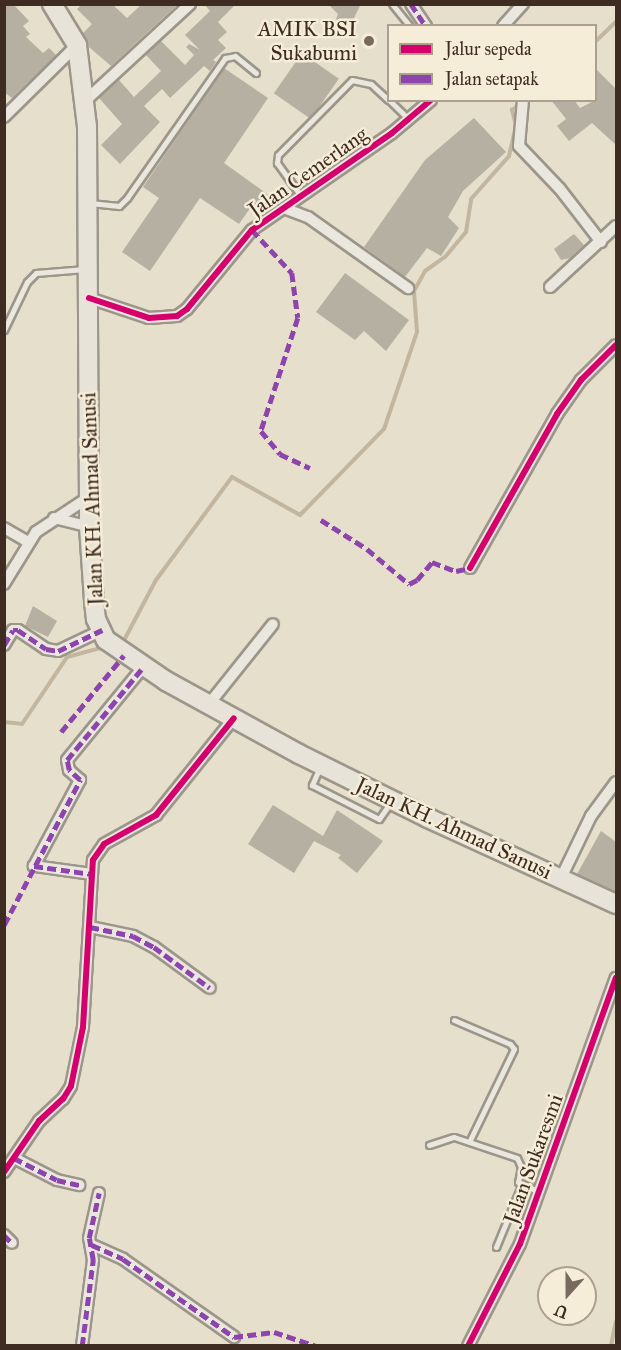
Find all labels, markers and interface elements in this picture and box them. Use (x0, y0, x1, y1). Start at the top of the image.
place label: AMIK BSI Sukabumi (258, 16, 357, 66)
legend (387, 24, 597, 102)
marker: AMIK BSI Sukabumi (362, 34, 376, 48)
text: Jalur sepeda (445, 38, 532, 60)
text: Jalan setapak (445, 68, 539, 90)
street label: Jalan Cemerlang (243, 121, 373, 223)
street label: Jalan KH. Ahmad Sanusi (76, 392, 108, 606)
street label: Jalan KH. Ahmad Sanusi (352, 771, 556, 885)
street label: Jalan Sukaresmi (498, 1090, 568, 1228)
north arrow (537, 1266, 597, 1326)
text: U (552, 1300, 570, 1323)

